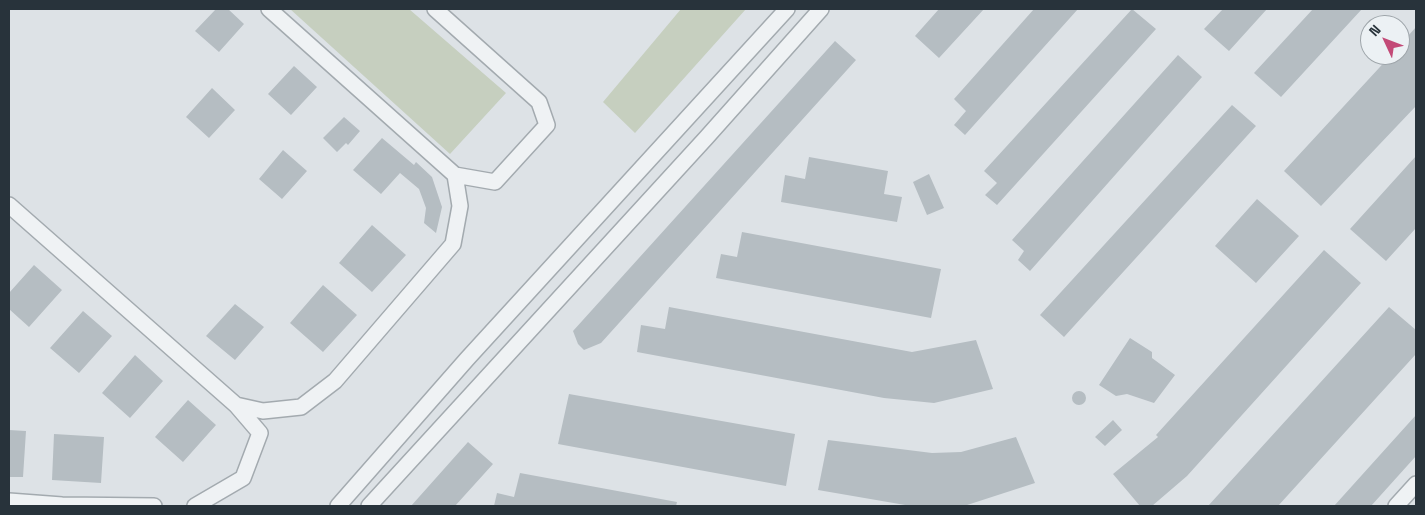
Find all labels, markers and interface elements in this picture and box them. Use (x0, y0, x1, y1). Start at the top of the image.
north arrow (1360, 15, 1410, 65)
text: N (1365, 21, 1385, 40)

